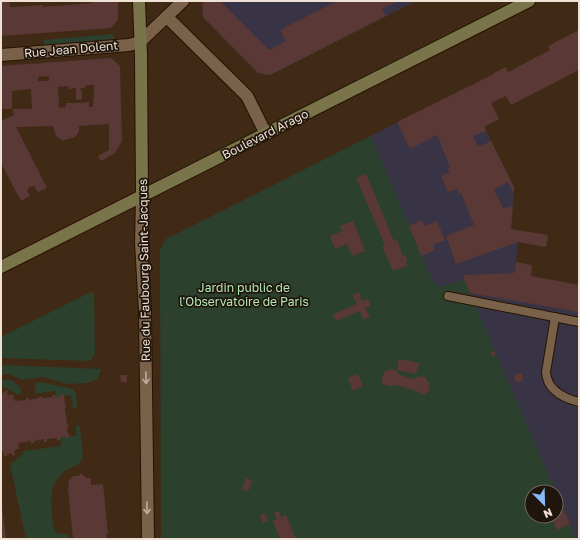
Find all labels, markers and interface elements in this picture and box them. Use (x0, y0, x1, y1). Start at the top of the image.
street label: Rue Jean Dolent (23, 37, 119, 61)
street label: Boulevard Arago (219, 106, 311, 162)
street label: Rue du Faubourg Saint-Jacques (135, 179, 153, 361)
park label: Jardin public de l'Observatoire de Paris (179, 280, 309, 309)
one-way arrow (142, 371, 150, 384)
north arrow (524, 484, 564, 524)
one-way arrow (144, 501, 151, 514)
text: N (542, 506, 554, 521)

